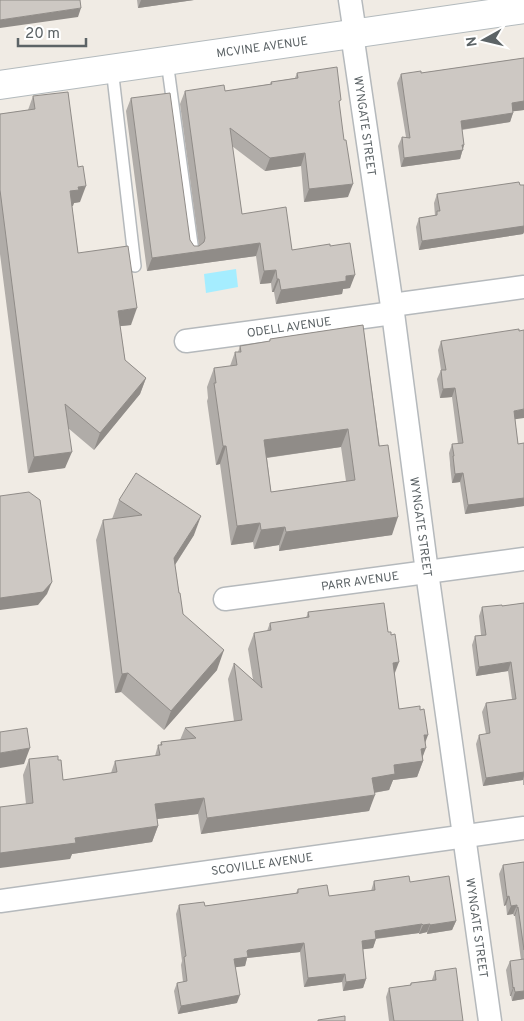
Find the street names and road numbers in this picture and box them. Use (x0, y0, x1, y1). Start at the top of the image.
street label: MCVINE AVENUE (215, 34, 309, 62)
street label: WYNGATE STREET (349, 75, 379, 177)
street label: ODELL AVENUE (246, 314, 332, 342)
street label: WYNGATE STREET (405, 476, 435, 578)
street label: PARR AVENUE (320, 569, 400, 595)
street label: SCOVILLE AVENUE (210, 850, 314, 880)
street label: WYNGATE STREET (461, 877, 491, 979)

